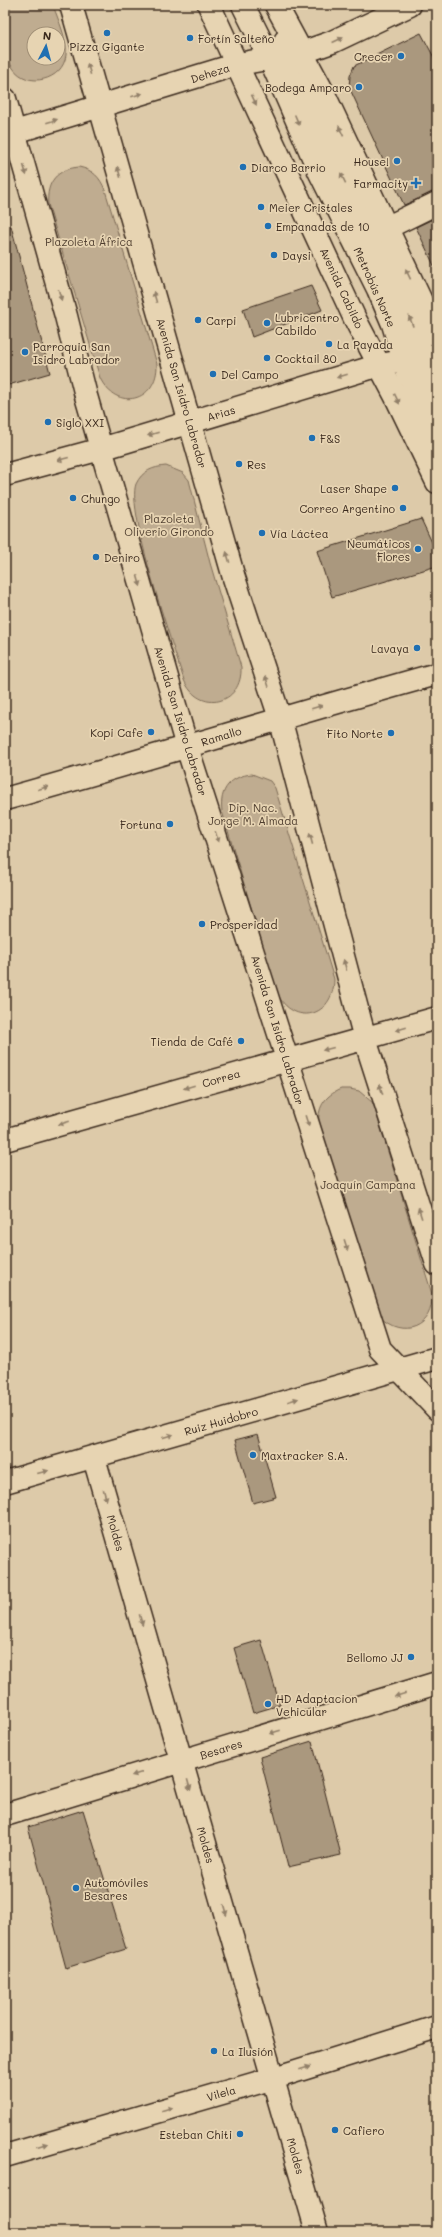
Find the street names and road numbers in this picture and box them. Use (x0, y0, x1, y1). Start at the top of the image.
street label: Deheza (188, 60, 232, 86)
street label: Avenida Cabildo (317, 245, 367, 331)
street label: Metrobús Norte (351, 245, 399, 330)
street label: Avenida San Isidro Labrador (153, 316, 211, 470)
street label: Arias (205, 402, 237, 424)
street label: Avenida San Isidro Labrador (151, 644, 211, 798)
street label: Ramallo (199, 723, 244, 749)
street label: Avenida San Isidro Labrador (248, 953, 308, 1107)
street label: Correa (200, 1065, 242, 1091)
street label: Ruiz Huidobro (182, 1403, 260, 1439)
street label: Moldes (104, 1513, 128, 1553)
street label: Besares (198, 1735, 244, 1763)
street label: Moldes (194, 1825, 218, 1865)
street label: Vilela (205, 2082, 237, 2104)
street label: Moldes (284, 2136, 308, 2176)

